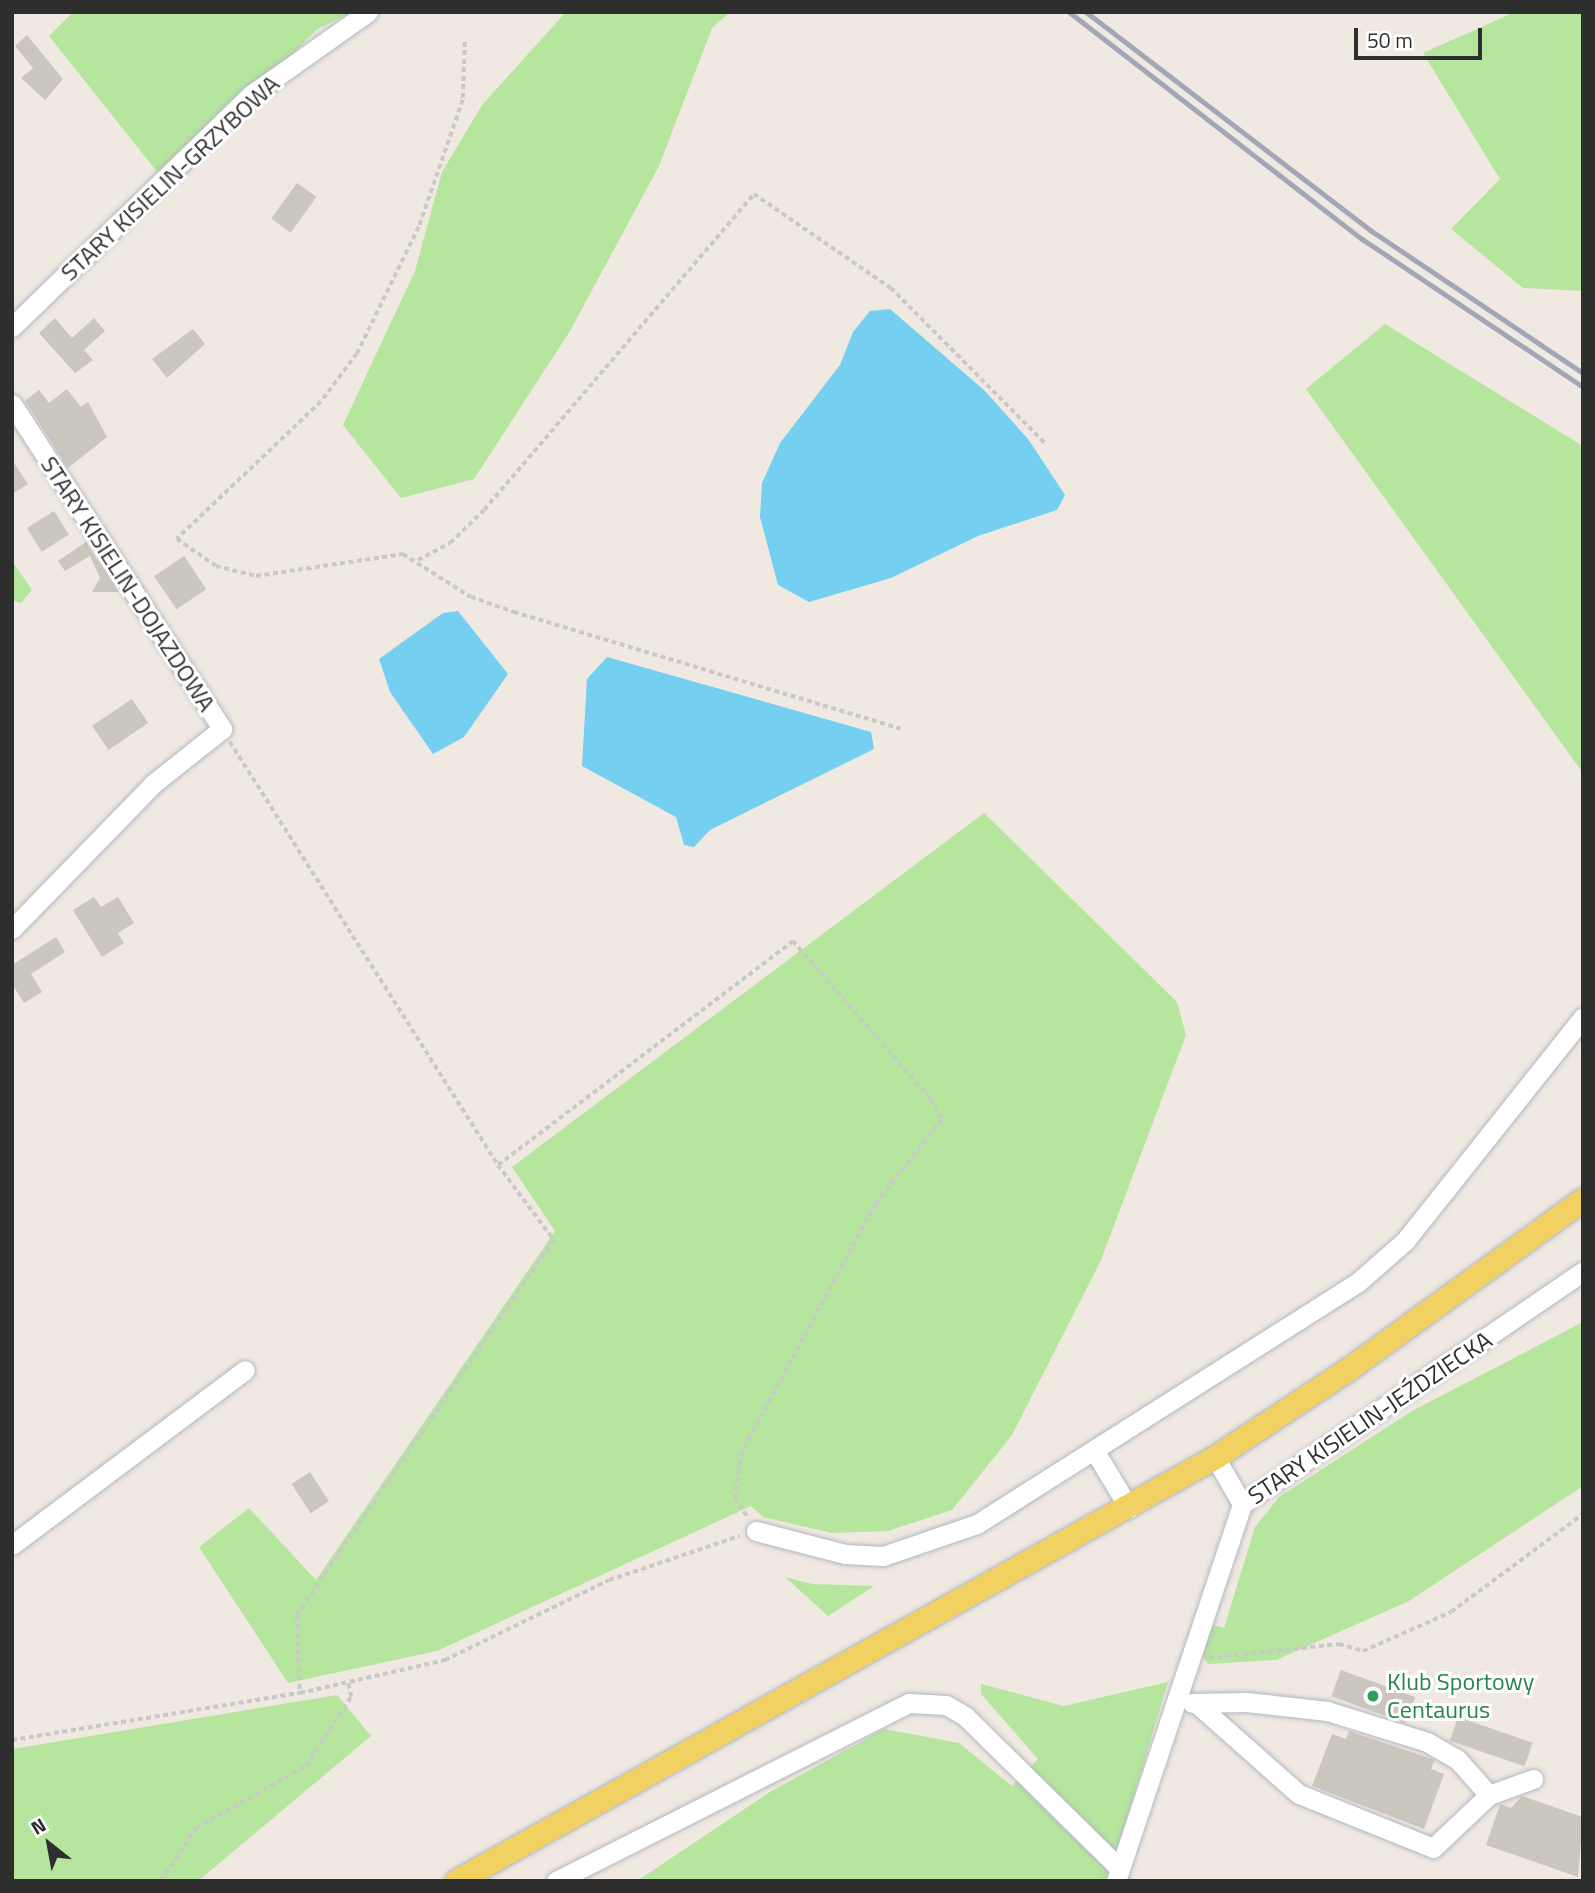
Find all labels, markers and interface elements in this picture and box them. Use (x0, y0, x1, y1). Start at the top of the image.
scale bar (1357, 14, 1485, 58)
text: 50 m (1367, 24, 1413, 56)
street label: STARY KISIELIN-GRZYBOWA (55, 69, 285, 287)
street label: STARY KISIELIN-DOJAZDOWA (35, 451, 221, 717)
street label: STARY KISIELIN-JEŹDZIECKA (1243, 1326, 1497, 1510)
place label: Klub Sportowy Centaurus (1387, 1668, 1534, 1724)
marker: Klub Sportowy Centaurus (1365, 1688, 1381, 1704)
north arrow (14, 1809, 84, 1879)
text: N (25, 1810, 51, 1841)

